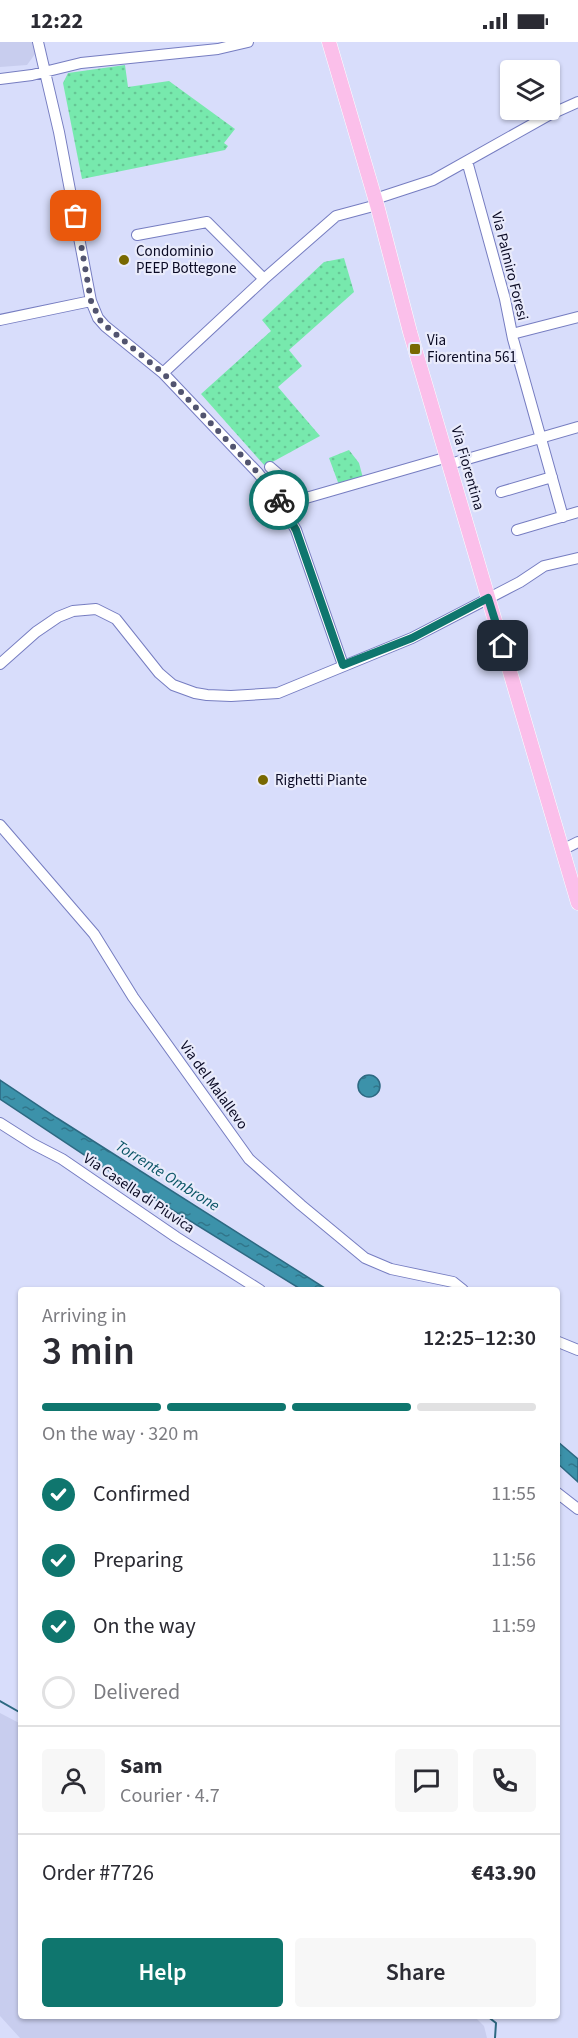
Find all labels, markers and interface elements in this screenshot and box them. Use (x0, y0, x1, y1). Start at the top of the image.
text: 12:22 (30, 5, 83, 37)
map controls (500, 60, 560, 120)
button: layers (500, 60, 560, 120)
pin (50, 190, 101, 241)
icon: bag (59, 199, 92, 232)
street label: Via Palmiro Foresi (486, 210, 533, 323)
place label: Condominio PEEP Bottegone (136, 241, 237, 279)
marker: Condominio PEEP Bottegone (117, 253, 131, 267)
place label: Via Fiorentina 561 (427, 330, 517, 368)
marker: Via Fiorentina 561 (408, 342, 422, 356)
street label: Via Fiorentina (446, 424, 490, 513)
courier (249, 470, 309, 530)
icon: bike (263, 484, 296, 517)
pin (477, 620, 528, 671)
icon: home (486, 629, 519, 662)
place label: Righetti Piante (275, 770, 367, 791)
marker: Righetti Piante (256, 773, 270, 787)
street label: Via del Malallevo (174, 1037, 253, 1134)
water label: Torrente Ombrone (111, 1135, 224, 1217)
street label: Via Casella di Piuvica (79, 1148, 199, 1239)
text: Arriving in (42, 1302, 127, 1330)
text: 12:25–12:30 (423, 1322, 536, 1354)
text: 3 min (42, 1324, 135, 1380)
text: On the way · 320 m (42, 1420, 199, 1448)
icon: check (42, 1478, 75, 1511)
text: Confirmed (93, 1478, 190, 1510)
text: 11:55 (491, 1480, 536, 1508)
icon: check (42, 1544, 75, 1577)
text: Preparing (93, 1544, 183, 1576)
text: 11:56 (491, 1546, 536, 1574)
icon: check (42, 1610, 75, 1643)
text: On the way (93, 1610, 196, 1642)
text: 11:59 (491, 1612, 536, 1640)
text: Delivered (93, 1676, 180, 1708)
button: person (42, 1749, 105, 1812)
button: chat (395, 1749, 458, 1812)
button: phone (473, 1749, 536, 1812)
text: Sam (120, 1750, 163, 1782)
text: Courier · 4.7 (120, 1782, 220, 1810)
text: Order #7726 (42, 1857, 154, 1889)
text: €43.90 (471, 1857, 536, 1889)
button: Help (42, 1938, 283, 2007)
button: Share (295, 1938, 536, 2007)

